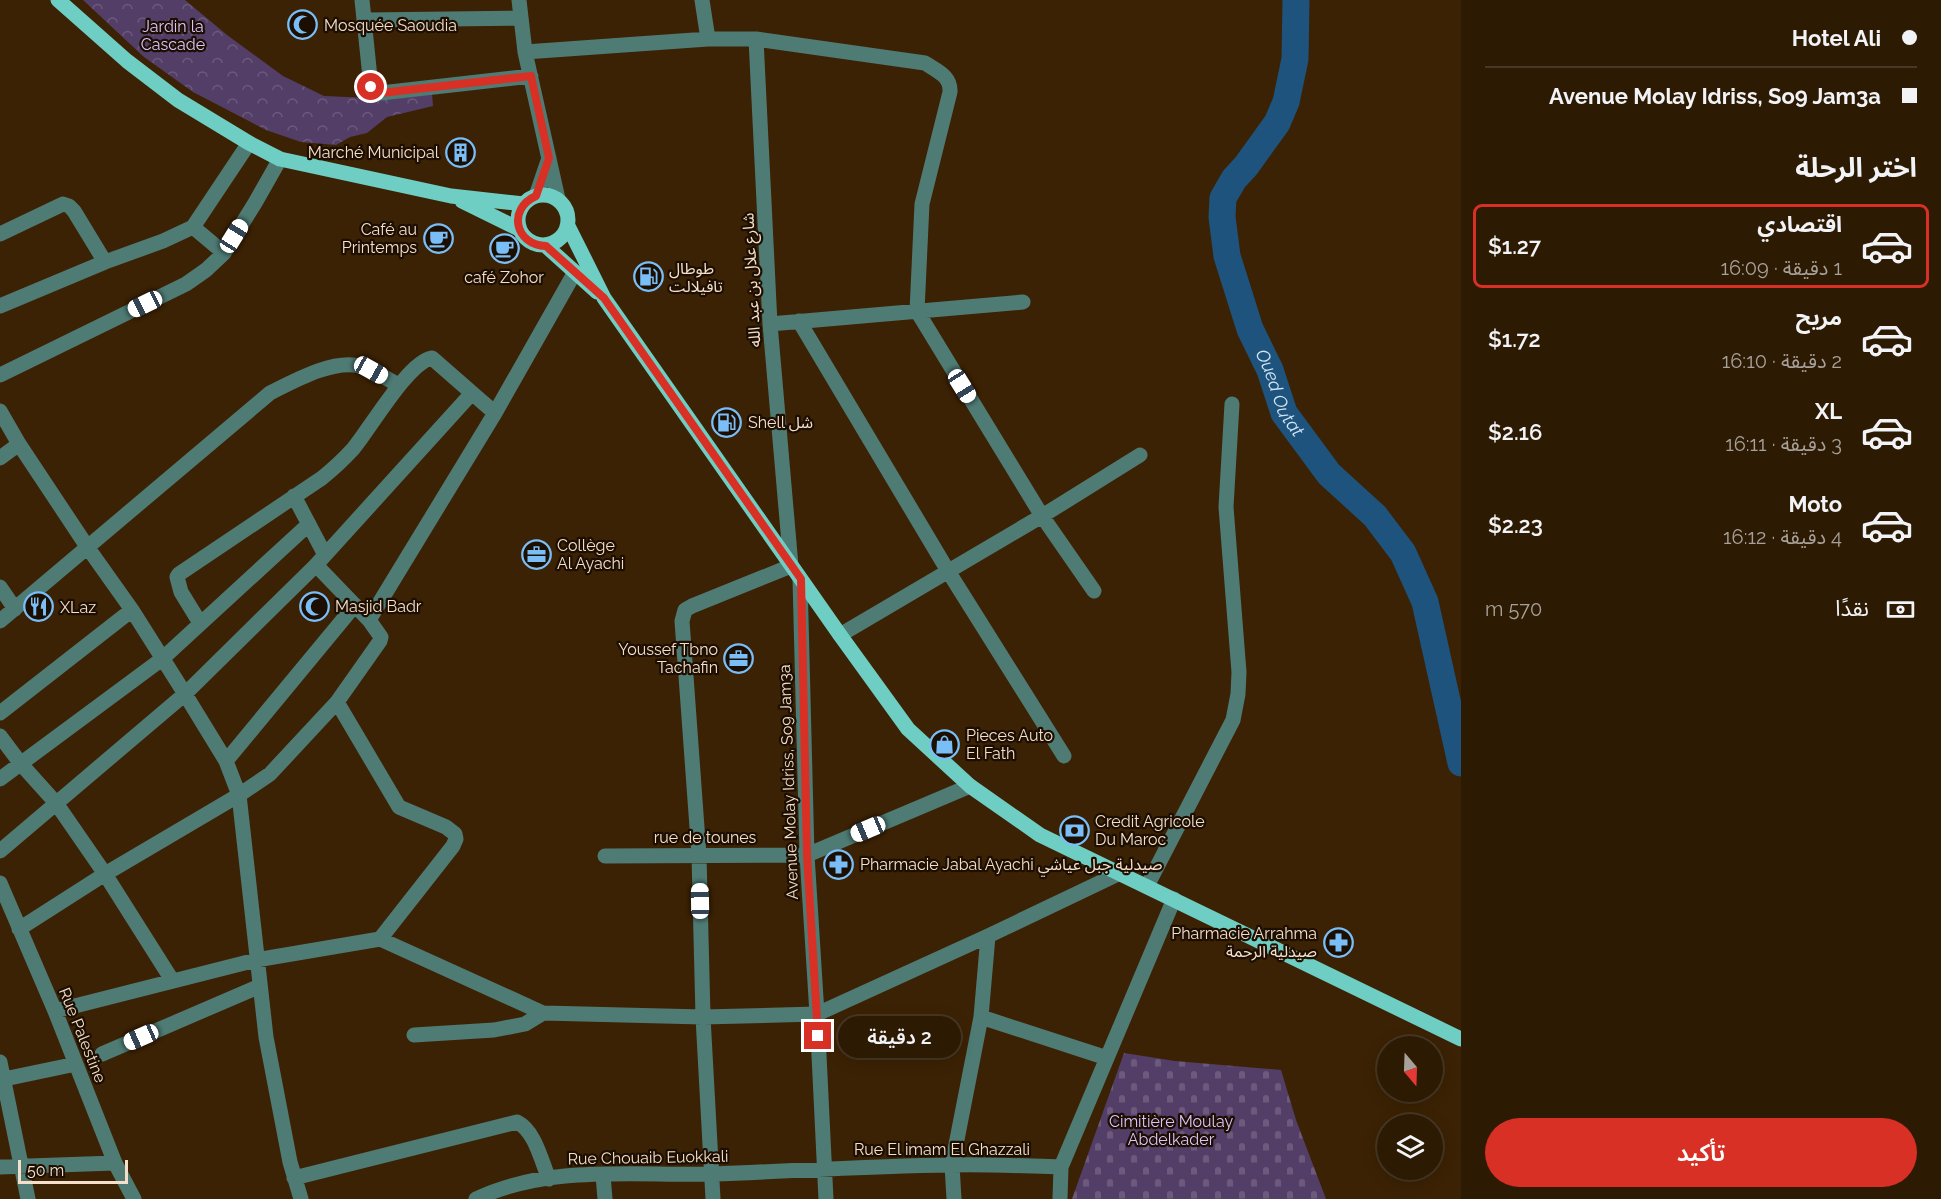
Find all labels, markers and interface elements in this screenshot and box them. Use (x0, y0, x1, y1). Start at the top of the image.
mosque icon: Mosquée Saoudia (287, 9, 319, 41)
place label: Mosquée Saoudia (324, 16, 457, 35)
park label: Jardin la Cascade (141, 17, 205, 54)
text: Hotel Ali (1792, 25, 1881, 51)
route start (357, 73, 384, 100)
text: Avenue Molay Idriss, So9 Jam3a (1549, 83, 1881, 109)
building icon: Marché Municipal (444, 136, 476, 168)
place label: Marché Municipal (308, 143, 440, 162)
text: اختر الرحلة (1795, 152, 1917, 183)
text: اقتصادي (1757, 211, 1842, 237)
street label: شارع علال بن عبد الله (738, 212, 768, 348)
car (217, 216, 251, 256)
icon: car (1860, 219, 1914, 273)
place label: Café au Printemps (342, 220, 417, 257)
cafe icon: Café au Printemps (422, 222, 454, 254)
cafe icon: café Zohor (488, 233, 520, 265)
text: $1.27 (1488, 233, 1541, 259)
text: 1 دقيقة · 16:09 (1720, 256, 1842, 280)
place label: طوطال تافيلالت (669, 259, 723, 296)
fuel station icon: طوطال تافيلالت (632, 261, 664, 293)
place label: café Zohor (464, 268, 544, 287)
car (125, 288, 165, 320)
text: مريح (1796, 304, 1842, 330)
icon: car (1860, 312, 1914, 366)
text: $1.72 (1488, 326, 1541, 352)
water label: Oued Outat (1252, 346, 1309, 440)
text: 2 دقيقة · 16:10 (1722, 349, 1842, 373)
car (351, 353, 391, 387)
car (945, 366, 979, 406)
text: XL (1815, 398, 1842, 424)
icon: car (1860, 405, 1914, 459)
fuel station icon: Shell شل (711, 406, 743, 438)
place label: Shell شل (748, 413, 813, 432)
text: $2.16 (1488, 419, 1542, 445)
text: 3 دقيقة · 16:11 (1725, 432, 1842, 456)
text: Moto (1788, 491, 1842, 517)
icon: car (1860, 498, 1914, 552)
text: $2.23 (1488, 512, 1543, 538)
text: 4 دقيقة · 16:12 (1723, 525, 1842, 549)
place label: Collège Al Ayachi (557, 536, 624, 573)
office icon: Collège Al Ayachi (520, 538, 552, 570)
mosque icon: Masjid Badr (298, 590, 330, 622)
restaurant icon: XLaz (23, 591, 55, 623)
icon: cash (1884, 593, 1917, 626)
text: نقدًا (1835, 595, 1869, 621)
place label: Masjid Badr (335, 597, 422, 616)
text: 570 m (1485, 597, 1542, 621)
place label: XLaz (60, 598, 96, 617)
place label: Youssef Tbno Tachafin (618, 640, 718, 677)
office icon: Youssef Tbno Tachafin (723, 642, 755, 674)
street label: Avenue Molay Idriss, So9 Jam3a (775, 664, 802, 900)
place label: Pieces Auto El Fath (966, 726, 1053, 763)
shop icon: Pieces Auto El Fath (929, 728, 961, 760)
place label: Credit Agricole Du Maroc (1095, 812, 1205, 849)
car (848, 814, 888, 844)
bank icon: Credit Agricole Du Maroc (1058, 814, 1090, 846)
street label: rue de tounes (654, 828, 757, 847)
pharmacy icon: Pharmacie Jabal Ayachi صيدلية جبل عياشي (823, 848, 855, 880)
place label: Pharmacie Jabal Ayachi صيدلية جبل عياشي (860, 855, 1162, 877)
car (691, 883, 709, 919)
place label: Pharmacie Arrahma صيدلية الرحمة (1171, 924, 1317, 961)
pharmacy icon: Pharmacie Arrahma صيدلية الرحمة (1322, 926, 1354, 958)
street label: Rue Palestine (55, 985, 110, 1086)
callout: 2 دقيقة (839, 1015, 962, 1057)
car (121, 1021, 161, 1053)
route end (804, 1022, 831, 1049)
text: 2 دقيقة (867, 1025, 932, 1049)
north arrow (1377, 1036, 1443, 1102)
map controls (1377, 1036, 1443, 1180)
park label: Cimitière Moulay Abdelkader (1109, 1112, 1233, 1149)
button: layers (1377, 1114, 1443, 1180)
button: تأكيد (1485, 1118, 1917, 1187)
street label: Rue El imam El Ghazzali (854, 1140, 1030, 1159)
street label: Rue Chouaib Euokkali (567, 1147, 729, 1168)
scale bar (18, 1157, 128, 1184)
text: 50 m (27, 1161, 64, 1180)

